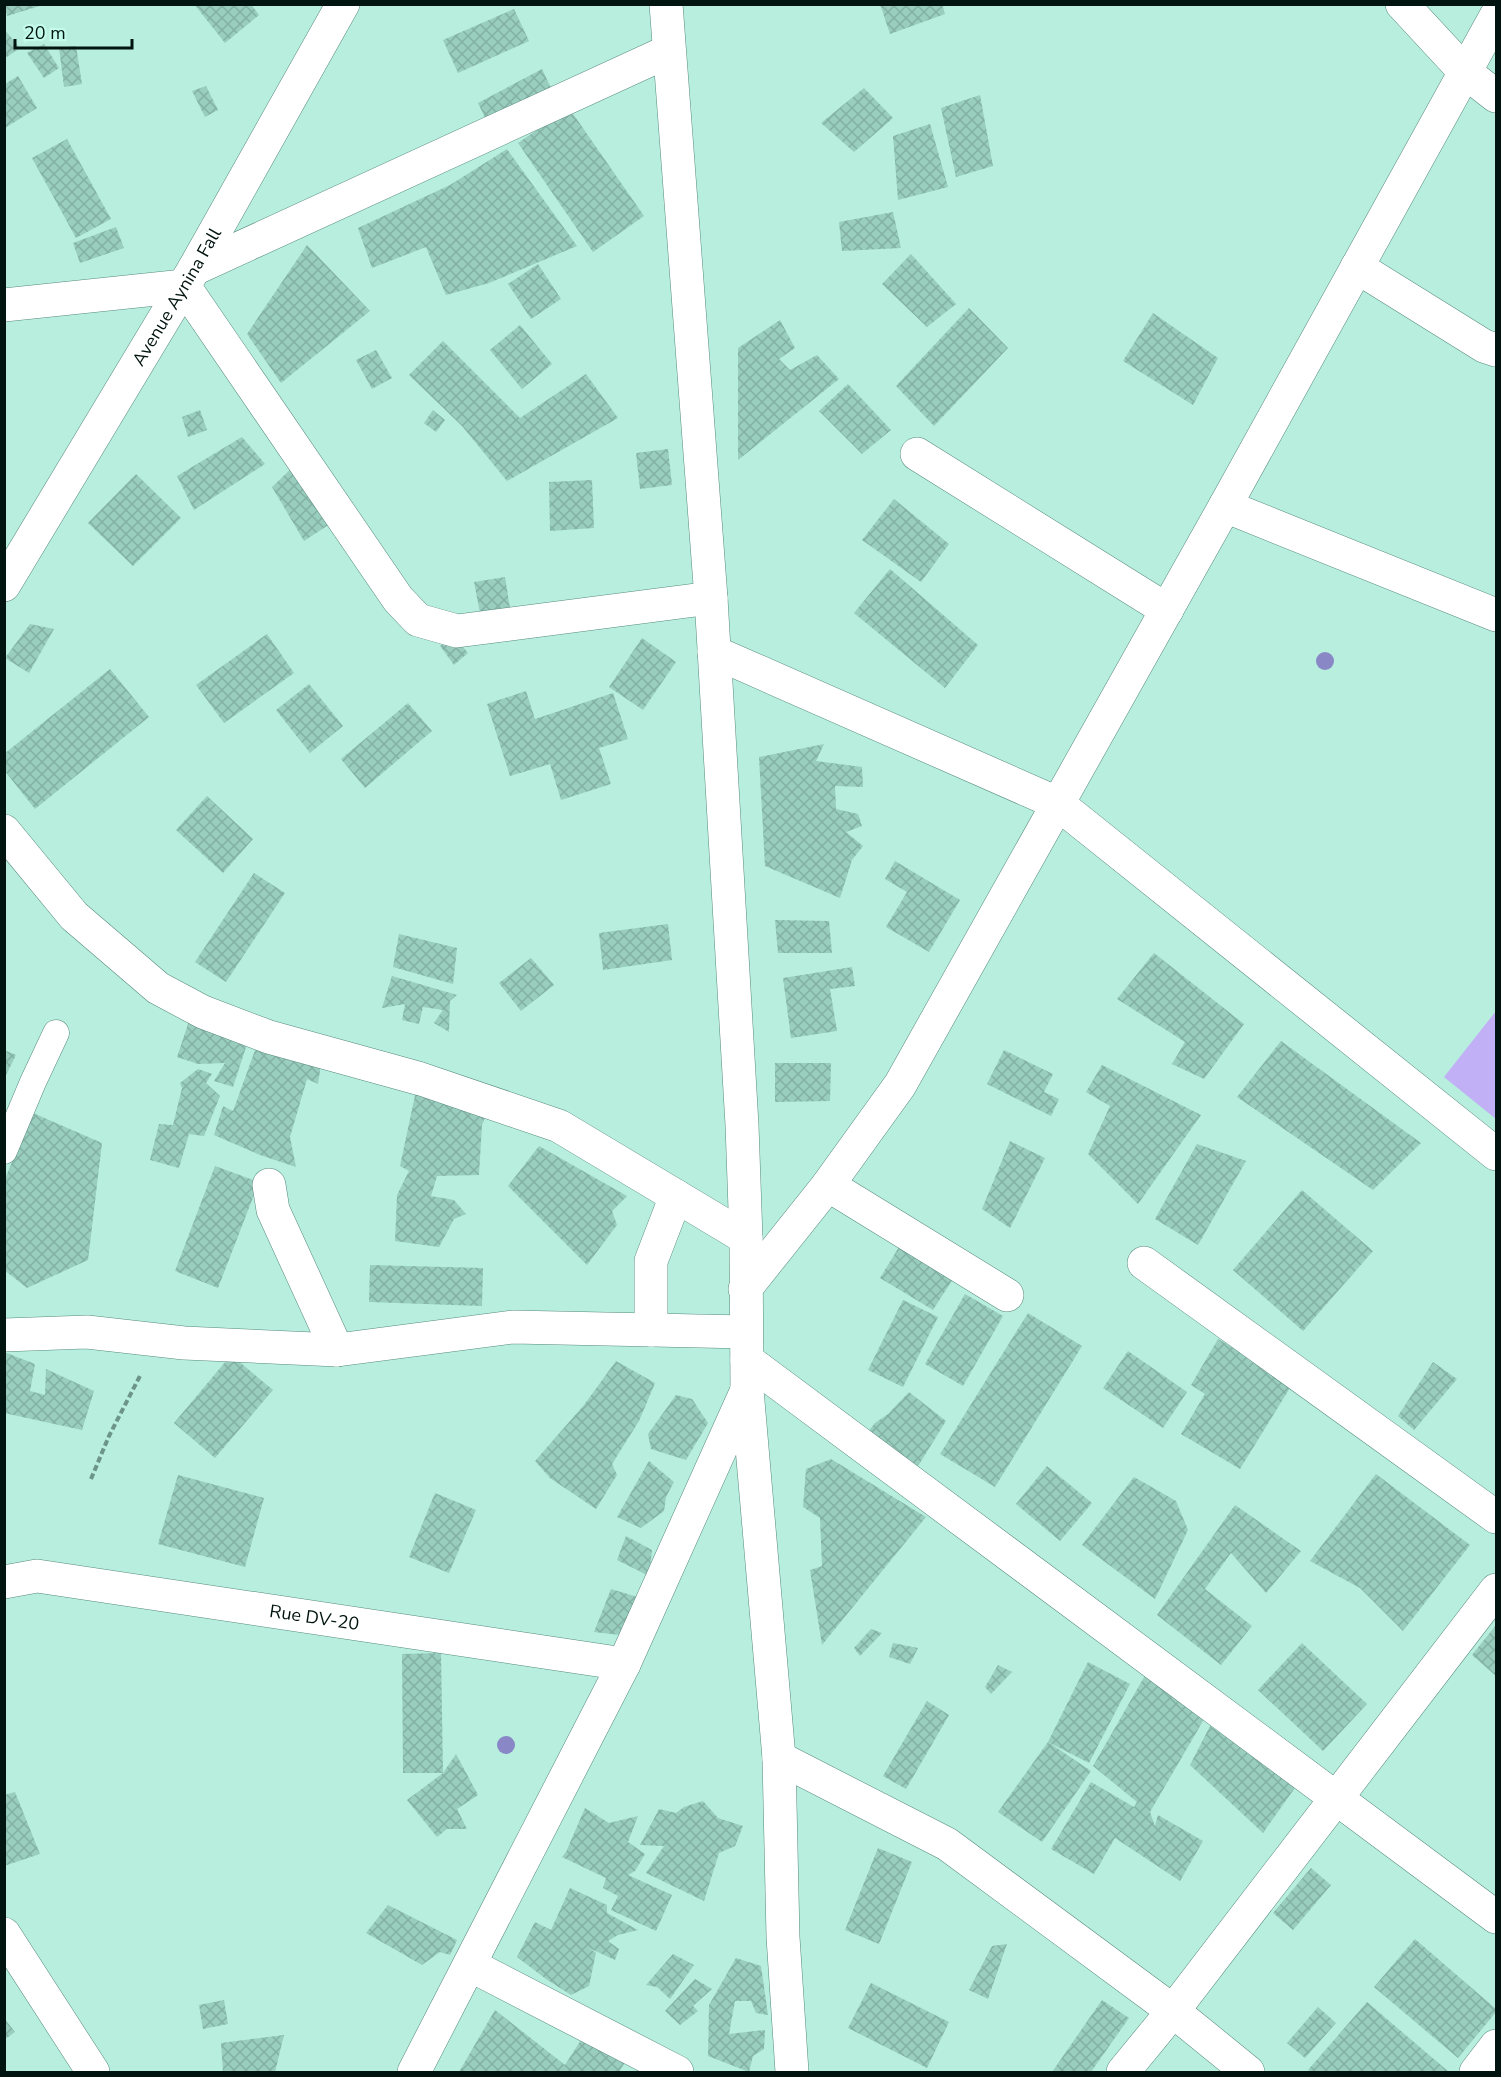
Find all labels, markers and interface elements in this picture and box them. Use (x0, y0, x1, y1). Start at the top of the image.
scale bar (15, 12, 132, 50)
text: 20 m (24, 21, 66, 45)
street label: Avenue Aynina Fall (127, 223, 227, 370)
street label: Rue DV-20 (268, 1599, 361, 1636)

